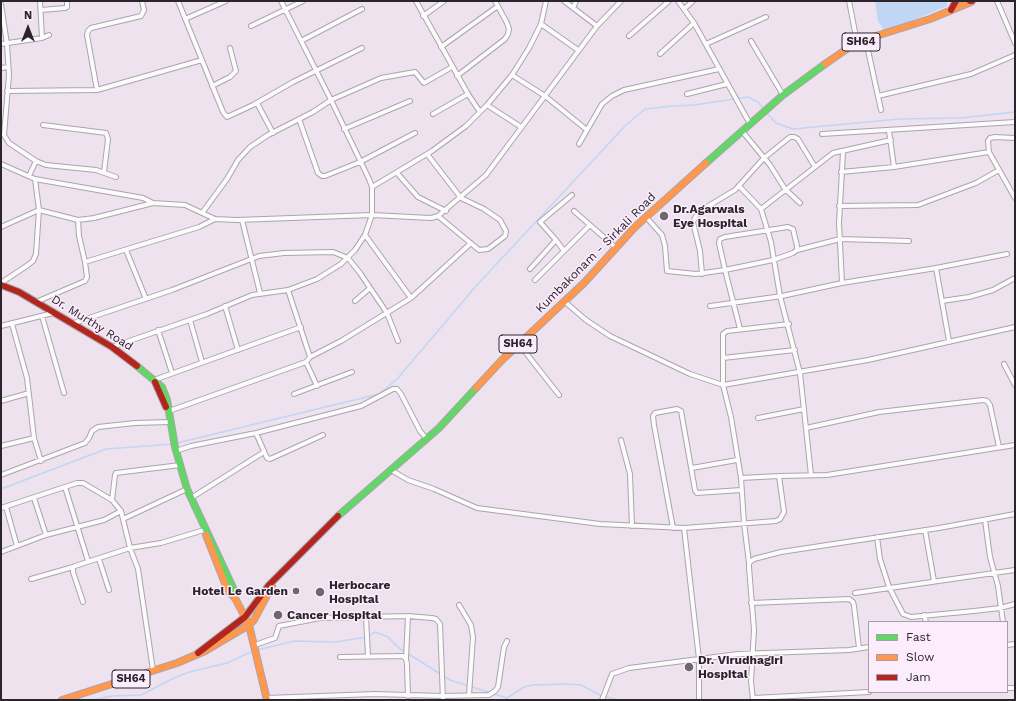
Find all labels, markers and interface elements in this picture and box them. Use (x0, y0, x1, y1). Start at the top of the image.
north arrow (8, 8, 48, 48)
text: N (24, 9, 32, 22)
road number: SH64 (842, 33, 880, 51)
street label: Kumbakonam - Sirkali Road (533, 190, 659, 316)
place label: Dr.Agarwals Eye Hospital (673, 202, 747, 230)
marker: Dr.Agarwals Eye Hospital (658, 210, 670, 222)
street label: Dr. Murthy Road (48, 292, 136, 354)
road number: SH64 (499, 335, 537, 353)
place label: Herbocare Hospital (329, 578, 390, 606)
place label: Hotel Le Garden (192, 584, 288, 598)
marker: Hotel Le Garden (291, 586, 301, 596)
marker: Herbocare Hospital (314, 586, 326, 598)
place label: Cancer Hospital (287, 608, 382, 622)
marker: Cancer Hospital (272, 609, 284, 621)
legend (868, 621, 1008, 693)
text: Fast (906, 630, 931, 644)
text: Slow (906, 650, 934, 664)
place label: Dr. Virudhagiri Hospital (698, 653, 783, 681)
marker: Dr. Virudhagiri Hospital (683, 661, 695, 673)
road number: SH64 (112, 670, 150, 688)
text: Jam (906, 670, 931, 684)

